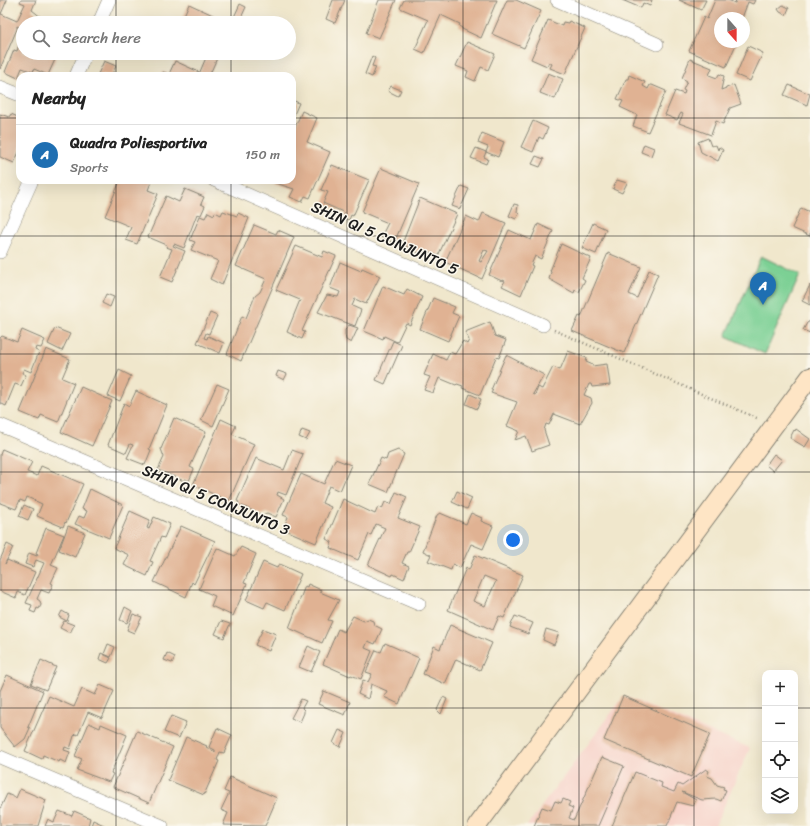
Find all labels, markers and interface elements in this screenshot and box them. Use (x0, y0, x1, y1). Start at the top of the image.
north arrow (714, 12, 750, 48)
search box (16, 16, 296, 60)
text: Search here (62, 25, 141, 51)
icon: search (30, 27, 52, 49)
text: Nearby (32, 83, 86, 113)
text: Quadra Poliesportiva (70, 130, 207, 156)
text: A (41, 143, 49, 166)
text: 150 m (245, 143, 280, 166)
text: Sports (70, 156, 108, 179)
street label: SHIN QI 5 CONJUNTO 5 (307, 194, 463, 282)
pin: A (750, 272, 776, 305)
street label: SHIN QI 5 CONJUNTO 3 (138, 457, 294, 543)
your location (503, 530, 523, 550)
map controls (762, 670, 798, 814)
button: + (762, 670, 798, 706)
button: − (762, 706, 798, 742)
button: locate (762, 742, 798, 778)
button: layers (762, 778, 798, 814)

